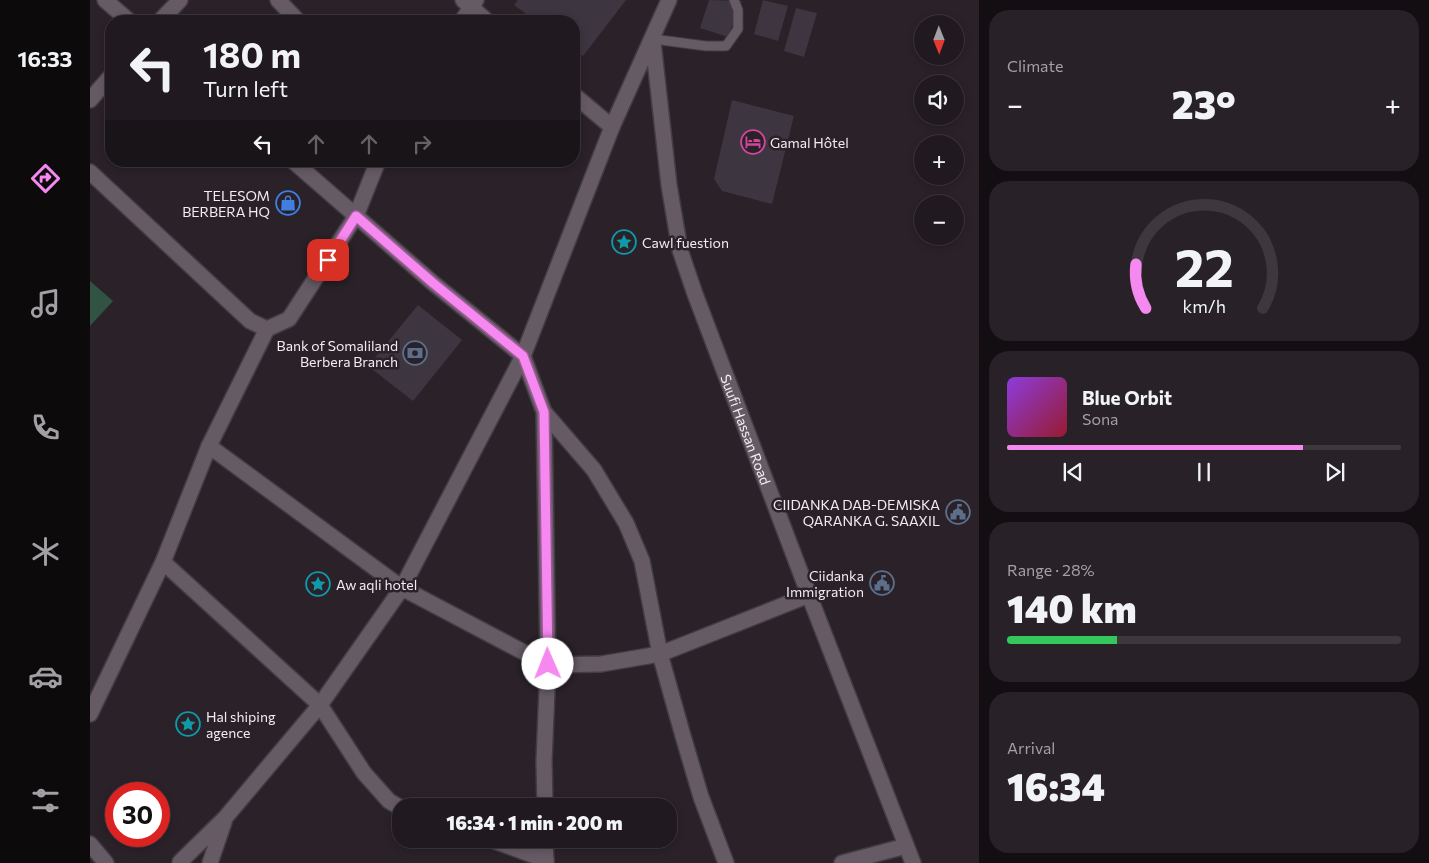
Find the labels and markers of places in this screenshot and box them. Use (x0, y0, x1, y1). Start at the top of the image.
hotel icon: Gamal Hôtel (740, 129, 766, 155)
place label: Gamal Hôtel (770, 134, 849, 151)
place label: TELESOM BERBERA HQ (182, 187, 270, 220)
shop icon: TELESOM BERBERA HQ (275, 190, 301, 216)
place icon: Cawl fuestion (611, 229, 637, 255)
place label: Cawl fuestion (642, 234, 729, 251)
pin (307, 239, 349, 281)
place label: Bank of Somaliland Berbera Branch (277, 337, 398, 370)
bank icon: Bank of Somaliland Berbera Branch (402, 340, 428, 366)
place label: CIIDANKA DAB-DEMISKA QARANKA G. SAAXIL (773, 496, 940, 529)
public building icon: CIIDANKA DAB-DEMISKA QARANKA G. SAAXIL (945, 499, 971, 525)
place label: Ciidanka Immigration (786, 567, 864, 600)
public building icon: Ciidanka Immigration (869, 570, 895, 596)
place icon: Aw aqli hotel (305, 571, 331, 597)
place label: Aw aqli hotel (336, 576, 417, 593)
place label: Hal shiping agence (206, 708, 276, 741)
place icon: Hal shiping agence (175, 711, 201, 737)

